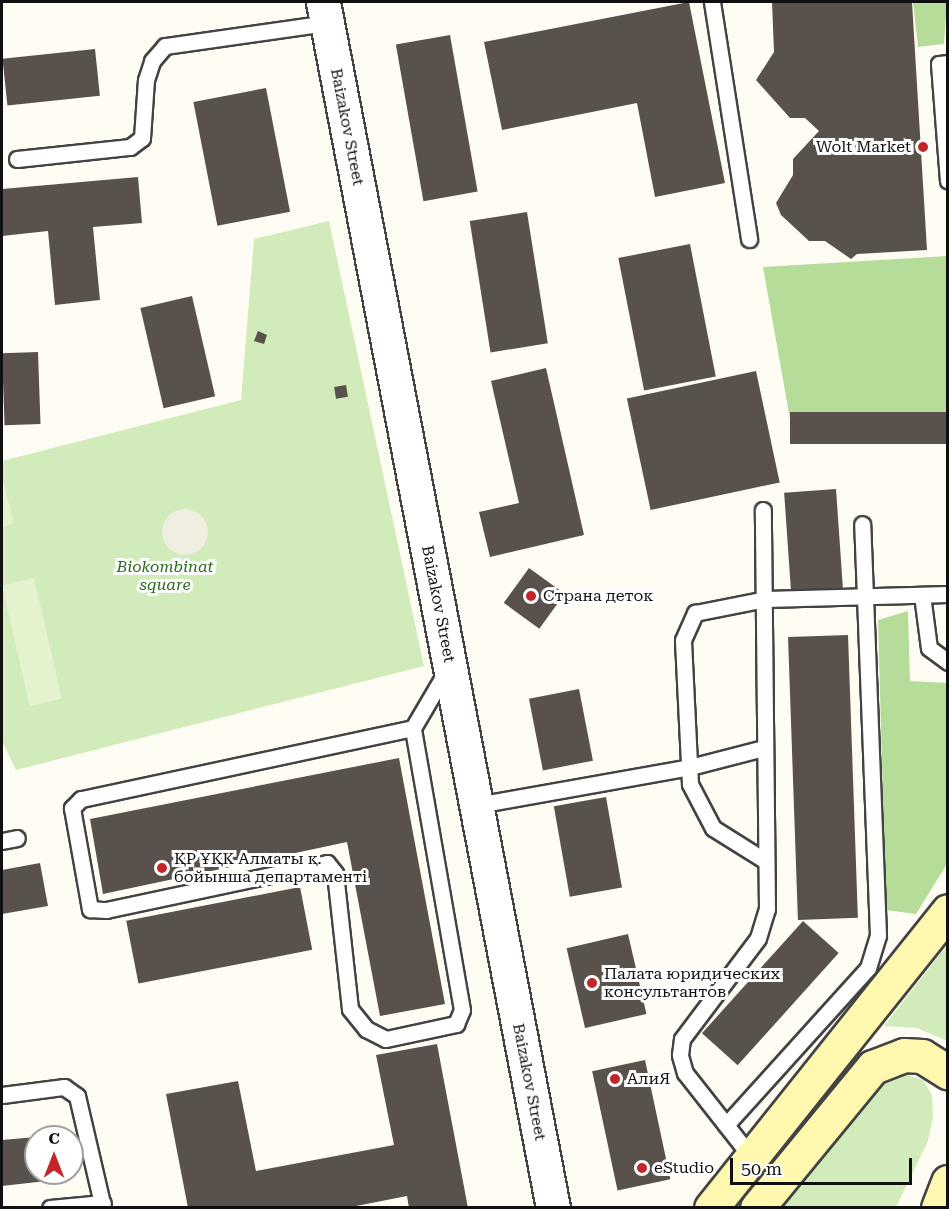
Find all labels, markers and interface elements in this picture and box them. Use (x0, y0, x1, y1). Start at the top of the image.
street label: Baizakov Street (326, 67, 368, 187)
place label: Wolt Market (816, 137, 911, 157)
marker: Wolt Market (916, 140, 930, 154)
street label: Baizakov Street (417, 544, 459, 664)
park label: Biokombinat square (117, 557, 213, 595)
place label: Страна деток (543, 586, 653, 606)
marker: Страна деток (524, 589, 538, 603)
place label: ҚР ҰҚК Алматы қ. бойынша департаменті (174, 849, 367, 887)
marker: ҚР ҰҚК Алматы қ. бойынша департаменті (155, 861, 169, 875)
place label: Палата юридических консультантов (604, 964, 780, 1002)
marker: Палата юридических консультантов (585, 976, 599, 990)
street label: Baizakov Street (508, 1022, 550, 1142)
place label: АлиЯ (627, 1069, 670, 1089)
marker: АлиЯ (608, 1072, 622, 1086)
north arrow (24, 1125, 84, 1185)
text: С (48, 1129, 60, 1148)
scale bar (733, 1146, 914, 1184)
place label: eStudio (654, 1158, 714, 1178)
text: 50 m (741, 1158, 782, 1179)
marker: eStudio (635, 1161, 649, 1175)

